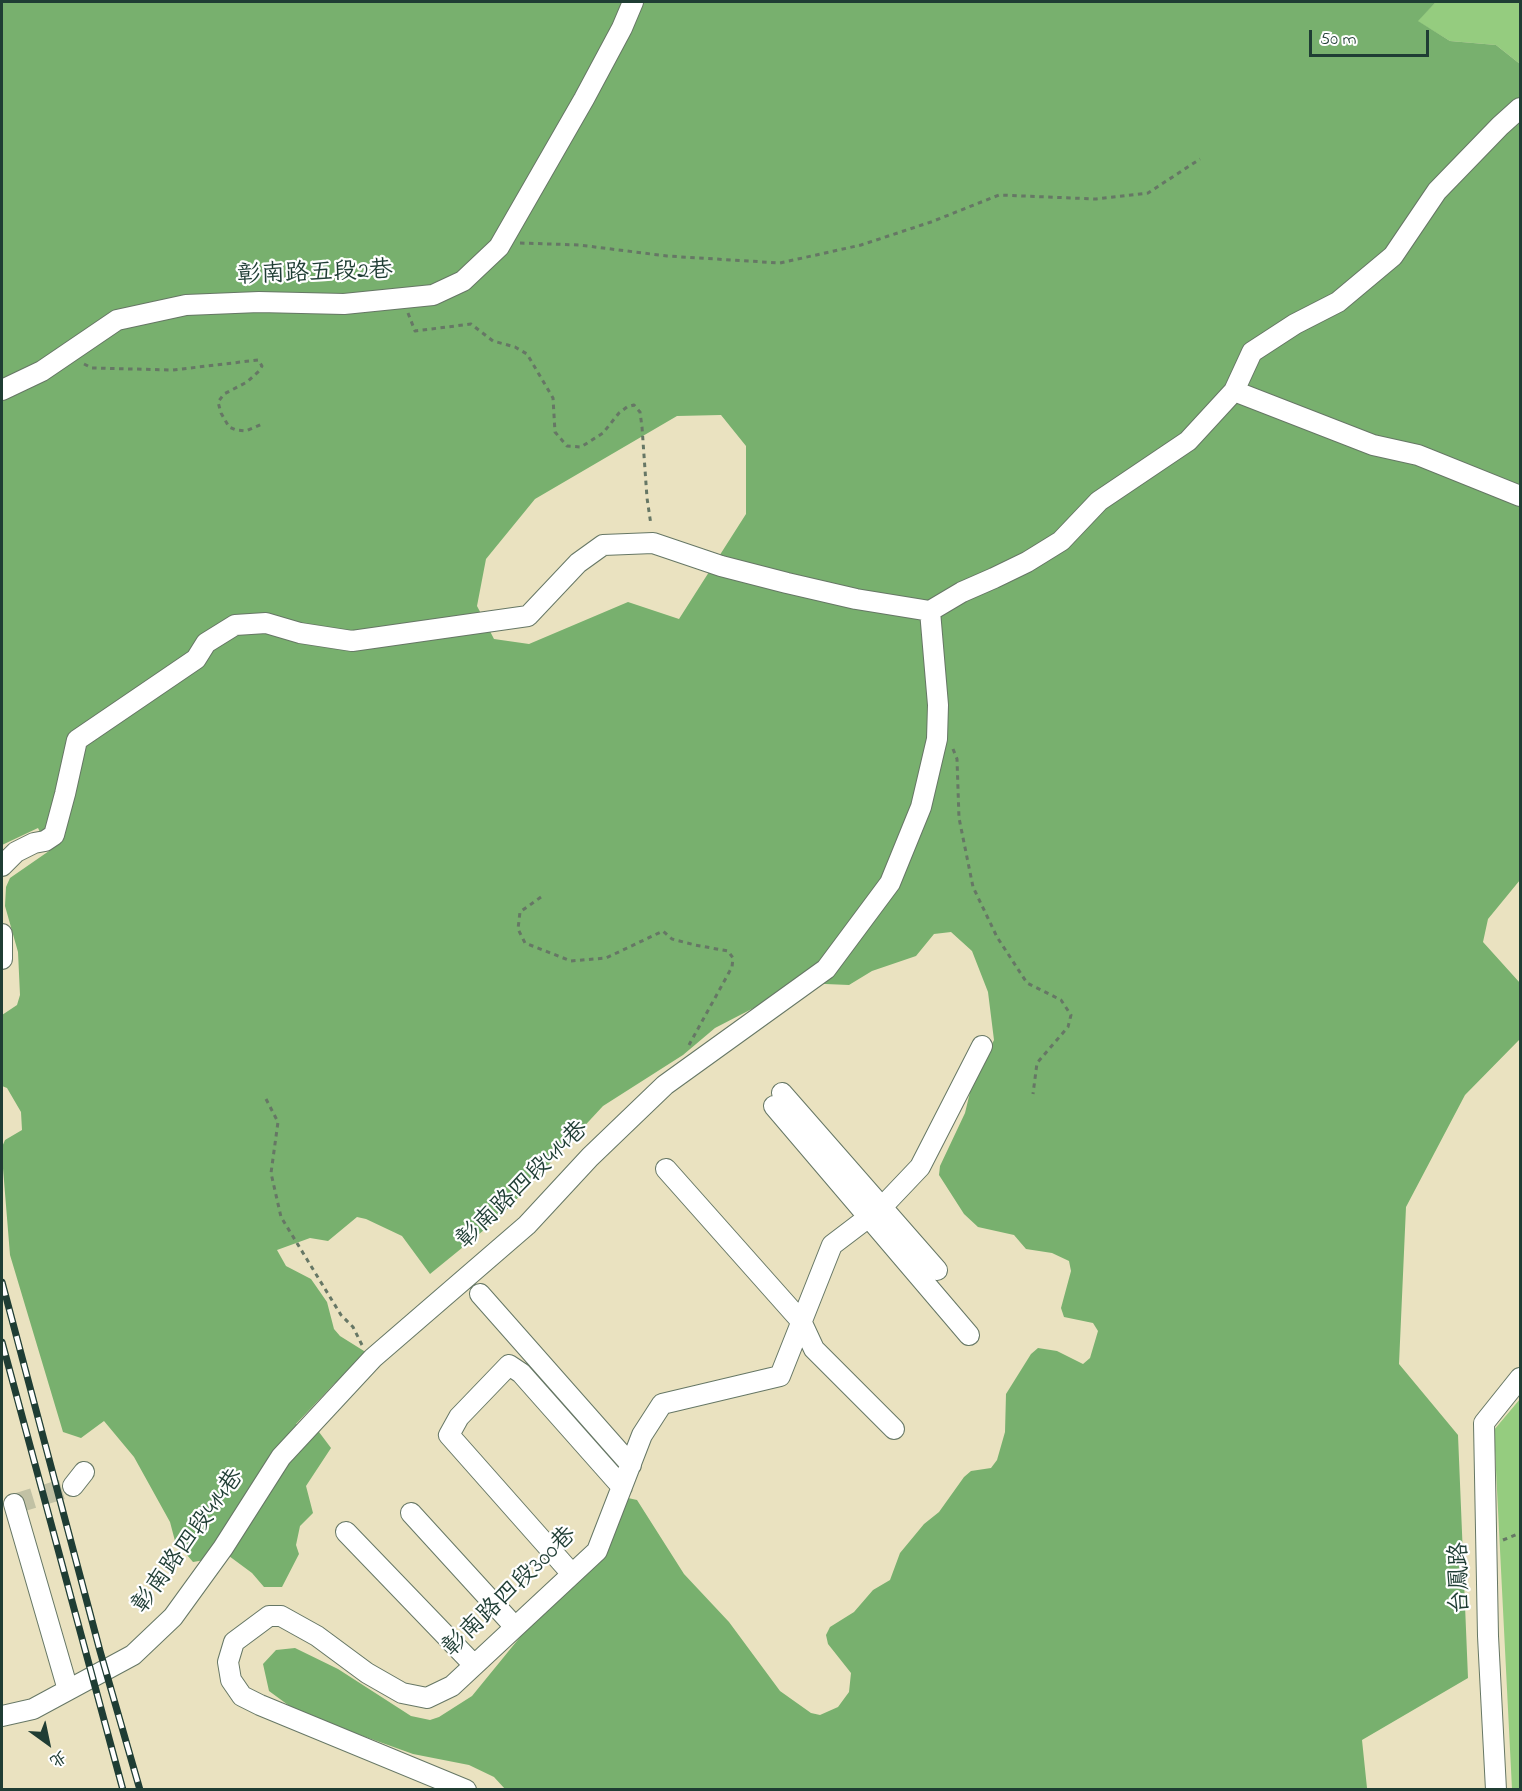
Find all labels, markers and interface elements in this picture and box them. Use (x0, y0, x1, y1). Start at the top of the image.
scale bar (1312, 18, 1432, 56)
text: 50 m (1320, 27, 1357, 53)
street label: 彰南路五段2巷 (237, 258, 393, 292)
street label: 彰南路四段414巷 (452, 1116, 596, 1256)
street label: 彰南路四段414巷 (128, 1464, 252, 1620)
street label: 彰南路四段300巷 (438, 1522, 584, 1664)
street label: 台鳳路 (1447, 1542, 1477, 1614)
north arrow (18, 1713, 78, 1773)
text: 北 (45, 1744, 71, 1773)

